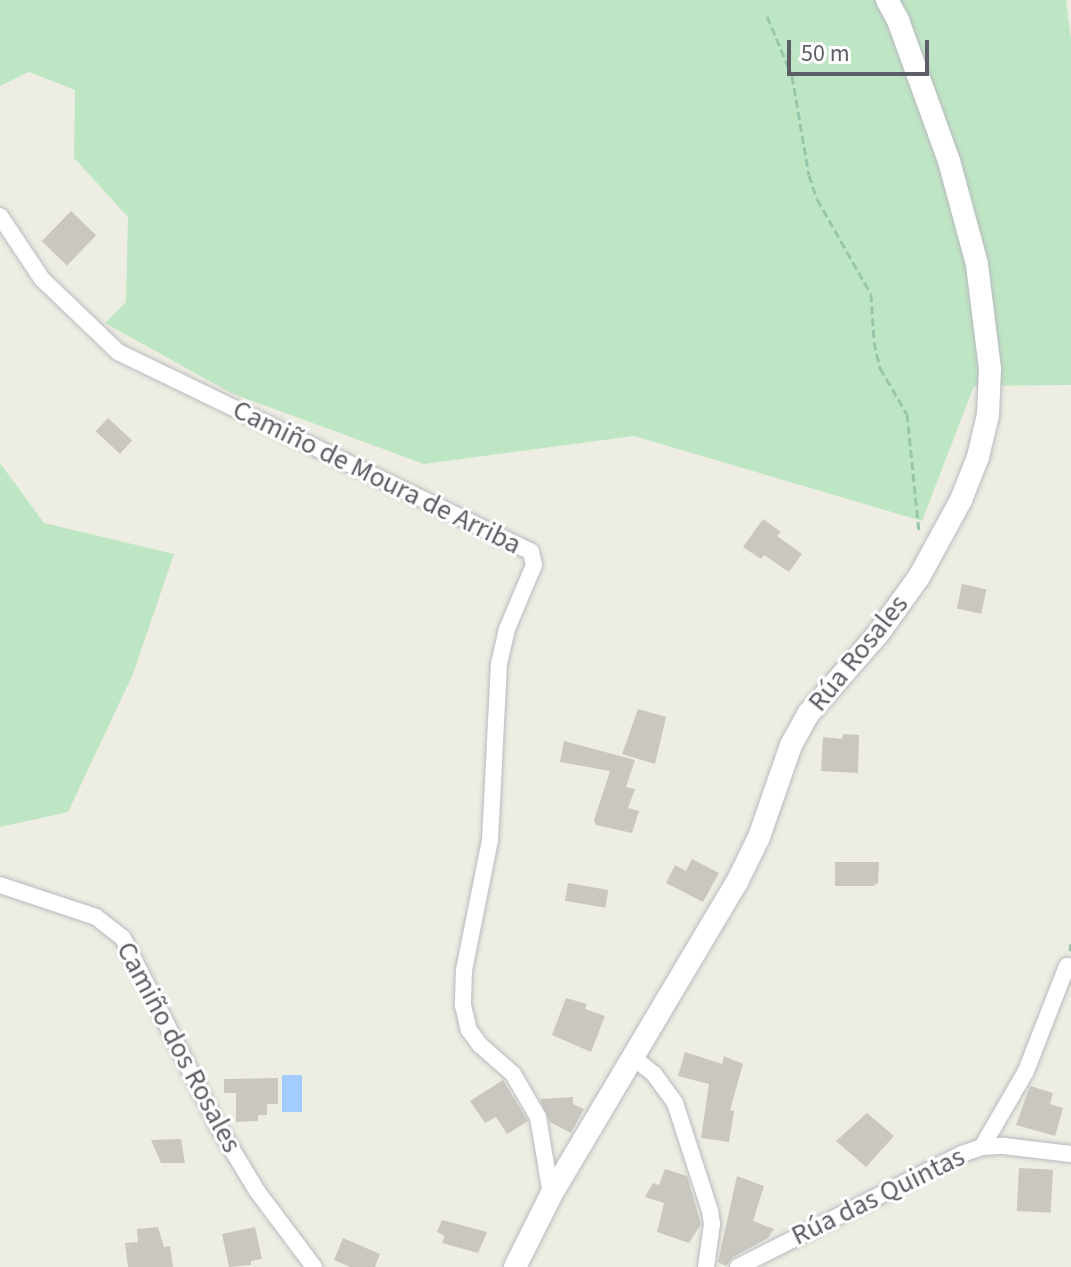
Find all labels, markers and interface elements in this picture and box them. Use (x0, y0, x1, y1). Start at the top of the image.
scale bar (791, 24, 933, 74)
text: 50 m (801, 36, 850, 71)
street label: Camiño de Moura de Arriba (227, 393, 527, 561)
street label: Rúa Rosales (801, 588, 915, 718)
street label: Camiño dos Rosales (109, 936, 249, 1158)
street label: Rúa das Quintas (786, 1140, 970, 1252)

